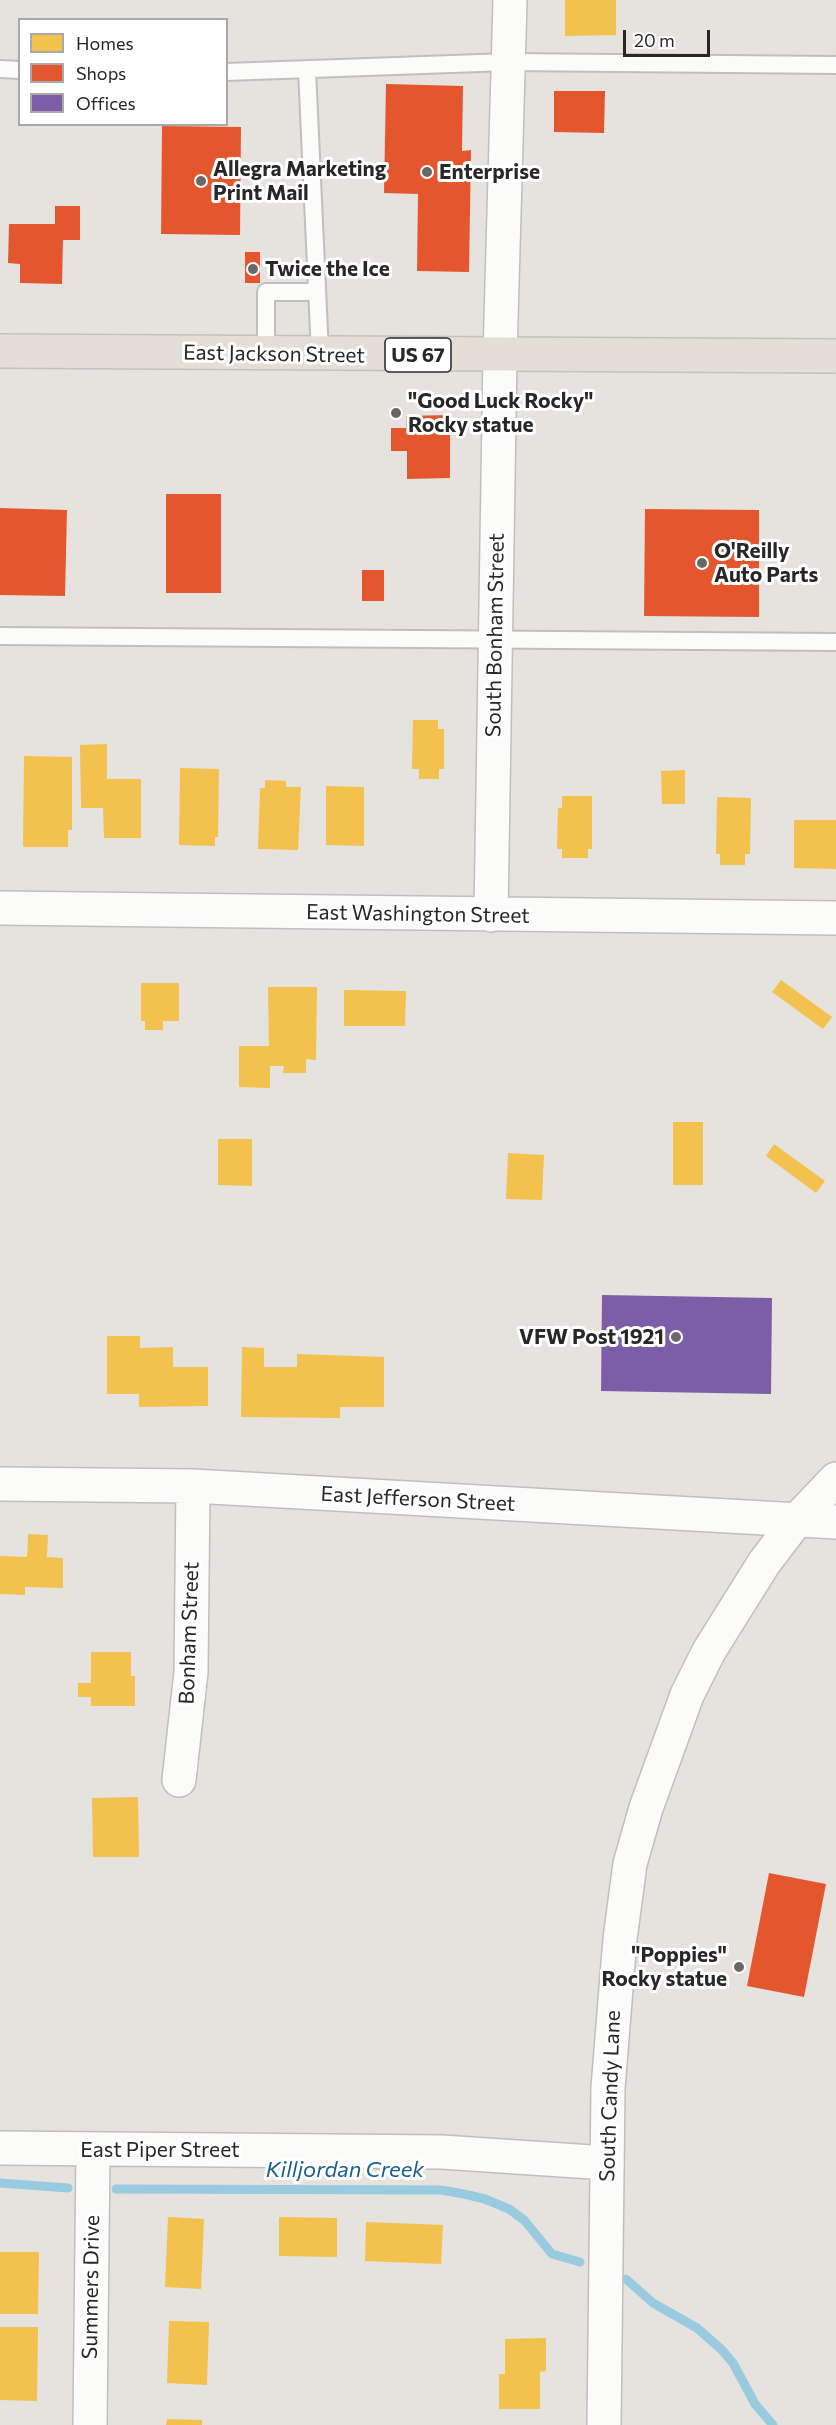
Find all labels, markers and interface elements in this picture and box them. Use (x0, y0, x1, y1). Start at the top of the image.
legend (18, 18, 228, 126)
scale bar (626, 18, 713, 56)
text: 20 m (634, 29, 675, 51)
text: Homes (76, 32, 134, 54)
text: Shops (76, 62, 126, 84)
text: Offices (76, 92, 136, 114)
place label: Allegra Marketing Print Mail (213, 156, 386, 206)
place label: Enterprise (439, 159, 540, 185)
marker: Enterprise (420, 165, 434, 179)
marker: Allegra Marketing Print Mail (194, 174, 208, 188)
place label: Twice the Ice (265, 256, 390, 282)
marker: Twice the Ice (246, 262, 260, 276)
road number: US 67 (385, 338, 451, 372)
street label: East Jackson Street (183, 340, 365, 368)
place label: "Good Luck Rocky" Rocky statue (408, 388, 593, 438)
marker: "Good Luck Rocky" Rocky statue (389, 406, 403, 420)
street label: South Bonham Street (481, 533, 509, 737)
place label: O'Reilly Auto Parts (714, 538, 818, 588)
marker: O'Reilly Auto Parts (695, 556, 709, 570)
street label: East Washington Street (306, 899, 530, 929)
place label: VFW Post 1921 (519, 1324, 664, 1350)
marker: VFW Post 1921 (669, 1330, 683, 1344)
street label: East Jefferson Street (320, 1481, 516, 1517)
street label: Bonham Street (174, 1561, 204, 1705)
place label: "Poppies" Rocky statue (601, 1942, 727, 1992)
marker: "Poppies" Rocky statue (732, 1960, 746, 1974)
street label: South Candy Lane (594, 2010, 626, 2182)
street label: East Piper Street (80, 2137, 240, 2163)
water label: Killjordan Creek (266, 2157, 424, 2183)
street label: Summers Drive (77, 2215, 105, 2359)

